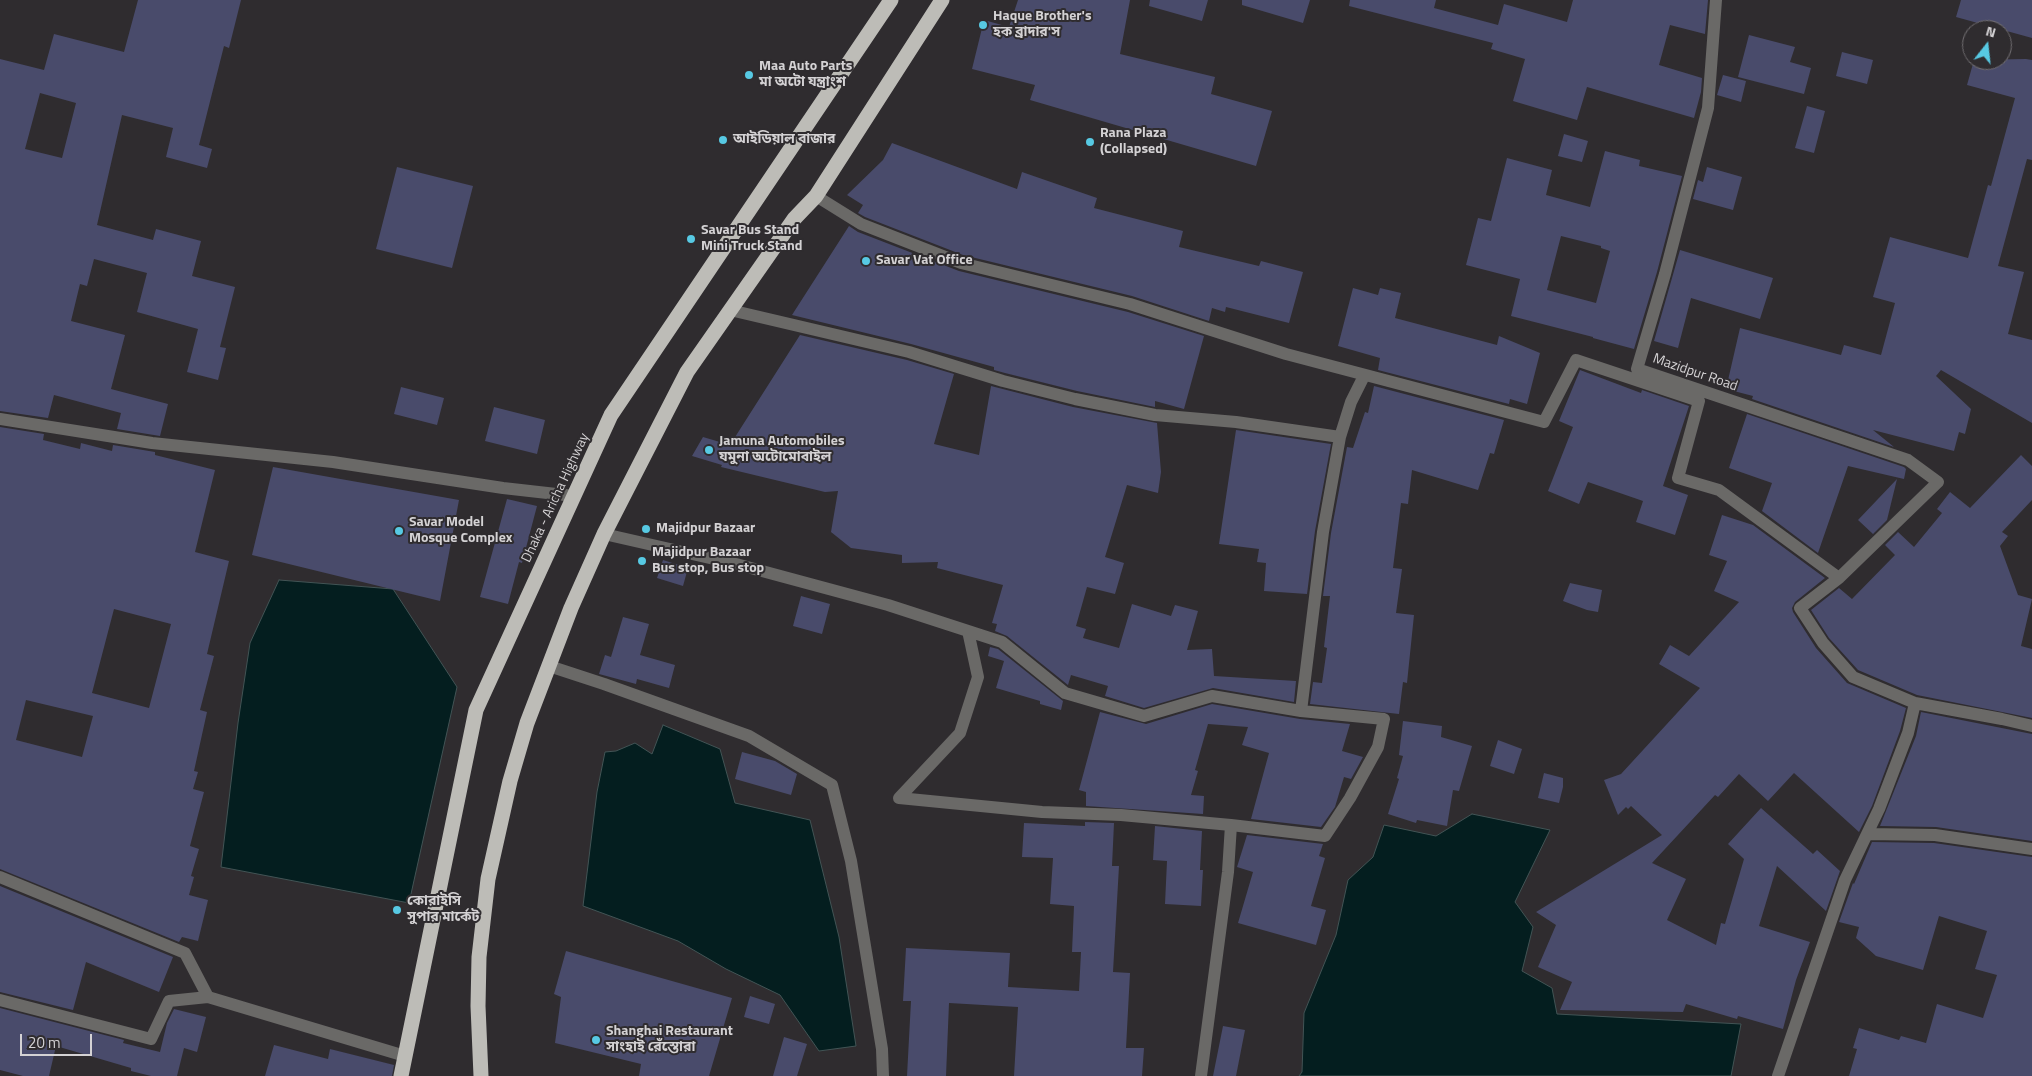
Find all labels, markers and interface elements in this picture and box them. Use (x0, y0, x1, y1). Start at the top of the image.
place label: Haque Brother's হক ব্রাদার'স (993, 9, 1092, 41)
marker: Haque Brother's হক ব্রাদার'স (977, 19, 989, 31)
north arrow (1962, 20, 2012, 70)
text: N (1983, 20, 1999, 42)
place label: Maa Auto Parts মা অটো যন্ত্রাংশ (759, 59, 852, 92)
marker: Maa Auto Parts মা অটো যন্ত্রাংশ (743, 69, 755, 81)
place label: Rana Plaza (Collapsed) (1100, 126, 1167, 158)
place label: আইডিয়াল বাজার (733, 132, 835, 148)
marker: আইডিয়াল বাজার (717, 134, 729, 146)
marker: Rana Plaza (Collapsed) (1084, 136, 1096, 148)
place label: Savar Bus Stand Mini Truck Stand (701, 223, 802, 256)
marker: Savar Bus Stand Mini Truck Stand (685, 233, 697, 245)
place label: Savar Vat Office (876, 253, 973, 269)
marker: Savar Vat Office (860, 255, 872, 267)
street label: Mazidpur Road (1650, 351, 1740, 395)
street label: Dhaka - Aricha Highway (519, 431, 593, 565)
place label: Jamuna Automobiles যমুনা অটোমোবাইল (719, 434, 845, 467)
marker: Jamuna Automobiles যমুনা অটোমোবাইল (703, 444, 715, 456)
place label: Savar Model Mosque Complex (409, 515, 512, 548)
place label: Majidpur Bazaar (656, 521, 755, 537)
marker: Majidpur Bazaar (640, 523, 652, 535)
marker: Savar Model Mosque Complex (393, 525, 405, 537)
place label: Majidpur Bazaar Bus stop, Bus stop (652, 545, 764, 578)
marker: Majidpur Bazaar Bus stop, Bus stop (636, 555, 648, 567)
place label: কোরাইসি সুপার মার্কেট (407, 894, 479, 926)
marker: কোরাইসি সুপার মার্কেট (391, 904, 403, 916)
scale bar (22, 1024, 95, 1056)
place label: Shanghai Restaurant সাংহাই রেঁস্তোরা (606, 1024, 733, 1056)
text: 20 m (28, 1031, 61, 1054)
marker: Shanghai Restaurant সাংহাই রেঁস্তোরা (590, 1034, 602, 1046)

